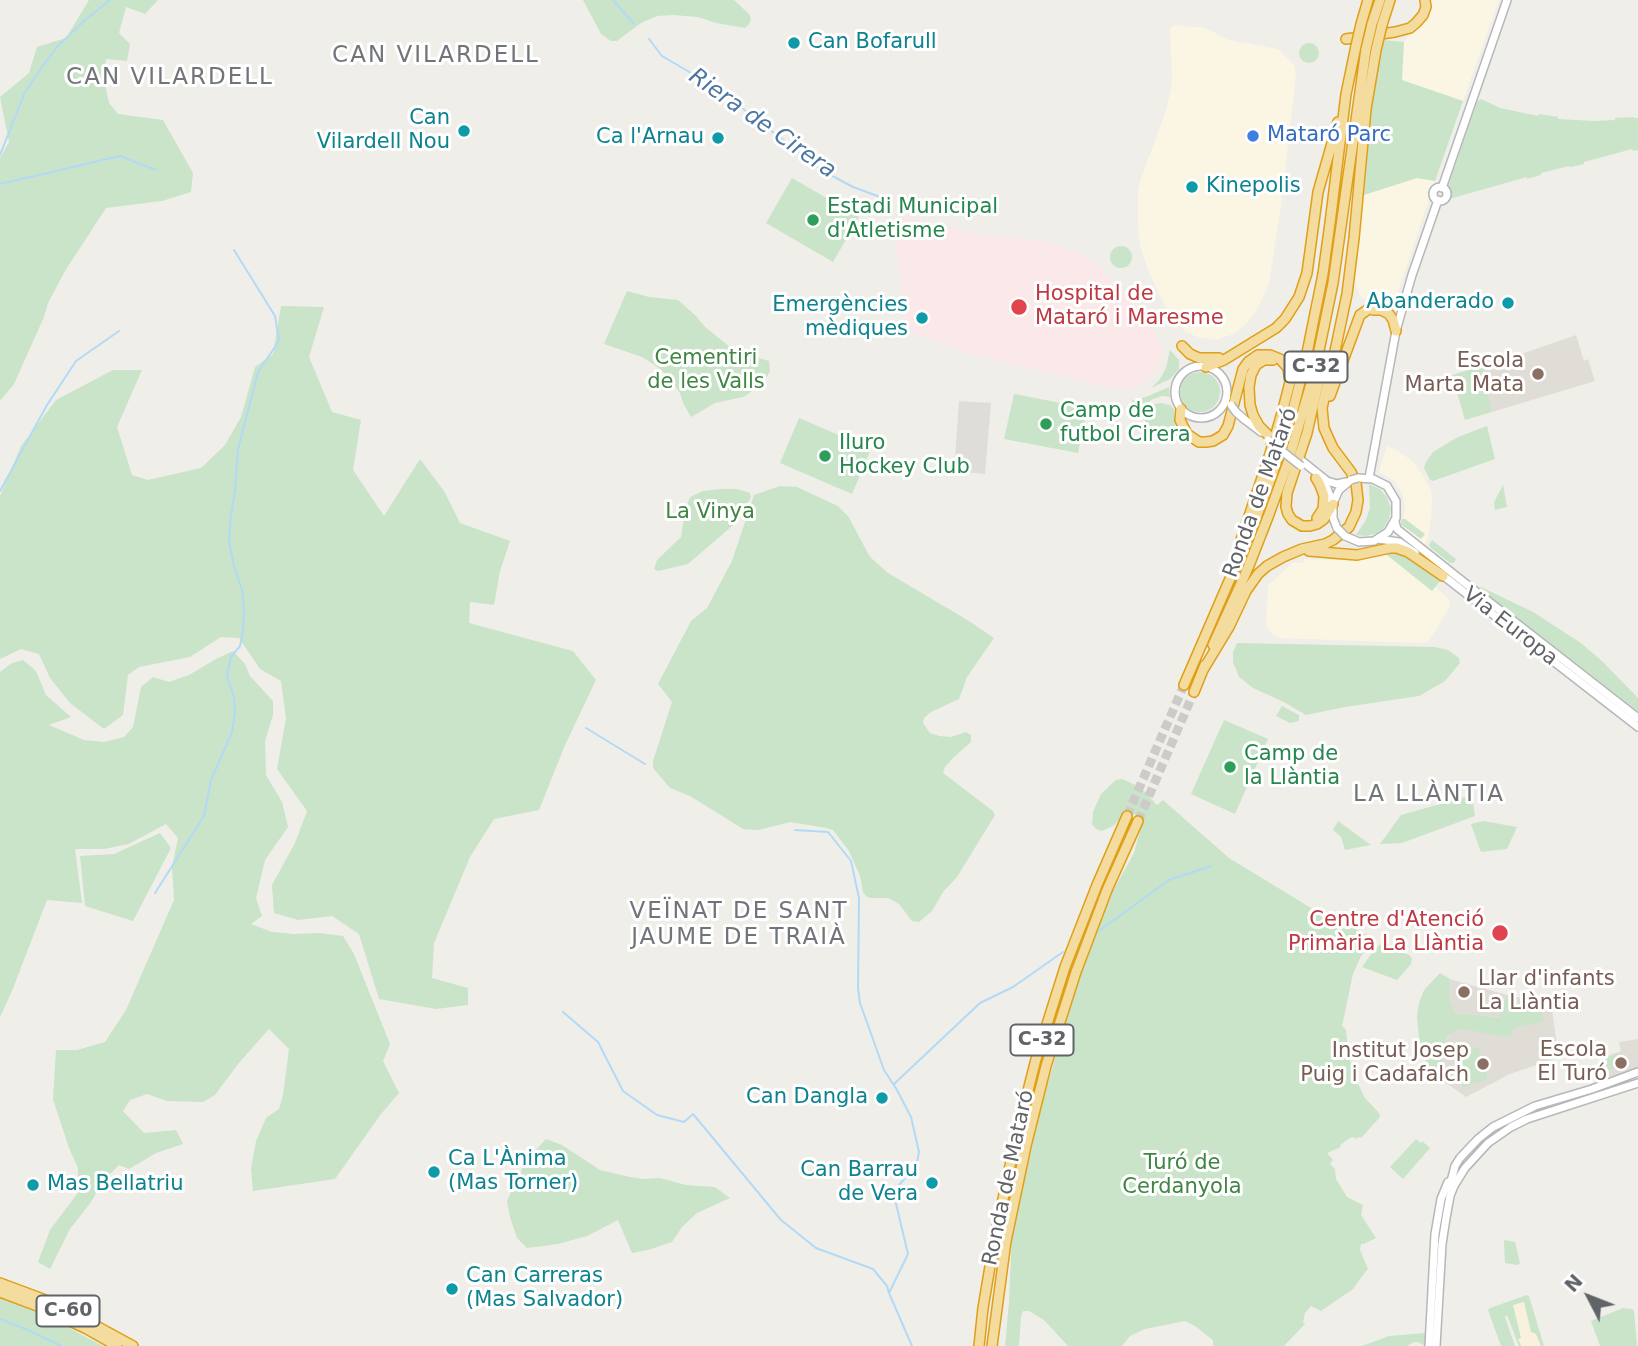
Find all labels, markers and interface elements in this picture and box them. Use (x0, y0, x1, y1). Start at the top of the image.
place label: Can Bofarull (808, 30, 937, 56)
marker: Can Bofarull (786, 35, 802, 51)
district label: CAN VILARDELL (334, 42, 538, 70)
water label: Riera de Cirera (683, 63, 841, 185)
district label: CAN VILARDELL (68, 64, 272, 92)
place label: Can Vilardell Nou (317, 106, 450, 156)
marker: Can Vilardell Nou (456, 123, 472, 139)
place label: Mataró Parc (1267, 123, 1391, 149)
place label: Ca l'Arnau (596, 125, 704, 151)
marker: Mataró Parc (1245, 128, 1261, 144)
marker: Ca l'Arnau (710, 130, 726, 146)
place label: Kinepolis (1206, 174, 1301, 200)
marker: Kinepolis (1184, 179, 1200, 195)
place label: Estadi Municipal d'Atletisme (827, 195, 998, 245)
marker: Estadi Municipal d'Atletisme (805, 212, 821, 228)
place label: Hospital de Mataró i Maresme (1035, 282, 1224, 332)
place label: Abanderado (1366, 290, 1494, 316)
place label: Emergències mèdiques (772, 293, 908, 343)
marker: Abanderado (1500, 295, 1516, 311)
marker: Hospital de Mataró i Maresme (1009, 297, 1029, 317)
marker: Emergències mèdiques (914, 310, 930, 326)
park label: Cementiri de les Valls (647, 346, 765, 396)
place label: Escola Marta Mata (1405, 349, 1524, 399)
road number: C-32 (1284, 352, 1348, 382)
marker: Escola Marta Mata (1530, 366, 1546, 382)
place label: Camp de futbol Cirera (1060, 399, 1191, 449)
street label: Ronda de Mataró (1219, 405, 1303, 581)
marker: Camp de futbol Cirera (1038, 416, 1054, 432)
place label: Iluro Hockey Club (839, 431, 970, 481)
marker: Iluro Hockey Club (817, 448, 833, 464)
park label: La Vinya (665, 500, 755, 526)
street label: Via Europa (1458, 582, 1562, 672)
place label: Camp de la Llàntia (1244, 742, 1340, 792)
marker: Camp de la Llàntia (1222, 759, 1238, 775)
district label: LA LLÀNTIA (1354, 781, 1504, 809)
district label: VEÏNAT DE SANT JAUME DE TRAIÀ (631, 898, 847, 952)
place label: Centre d'Atenció Primària La Llàntia (1288, 908, 1484, 958)
marker: Centre d'Atenció Primària La Llàntia (1490, 923, 1510, 943)
place label: Llar d'infants La Llàntia (1478, 967, 1615, 1017)
marker: Llar d'infants La Llàntia (1456, 984, 1472, 1000)
road number: C-32 (1010, 1024, 1074, 1056)
place label: Escola El Turó (1537, 1038, 1607, 1088)
place label: Institut Josep Puig i Cadafalch (1300, 1039, 1469, 1089)
marker: Escola El Turó (1613, 1055, 1629, 1071)
marker: Institut Josep Puig i Cadafalch (1475, 1056, 1491, 1072)
place label: Can Dangla (746, 1085, 868, 1111)
street label: Ronda de Mataró (978, 1088, 1040, 1268)
marker: Can Dangla (874, 1090, 890, 1106)
place label: Ca L'Ànima (Mas Torner) (448, 1147, 578, 1197)
park label: Turó de Cerdanyola (1122, 1151, 1242, 1201)
place label: Can Barrau de Vera (800, 1158, 918, 1208)
marker: Ca L'Ànima (Mas Torner) (426, 1164, 442, 1180)
place label: Mas Bellatriu (47, 1172, 183, 1198)
marker: Can Barrau de Vera (924, 1175, 940, 1191)
marker: Mas Bellatriu (25, 1177, 41, 1193)
north arrow (1554, 1262, 1624, 1332)
place label: Can Carreras (Mas Salvador) (466, 1264, 623, 1314)
text: N (1560, 1270, 1587, 1296)
marker: Can Carreras (Mas Salvador) (444, 1281, 460, 1297)
road number: C-60 (36, 1296, 100, 1326)

